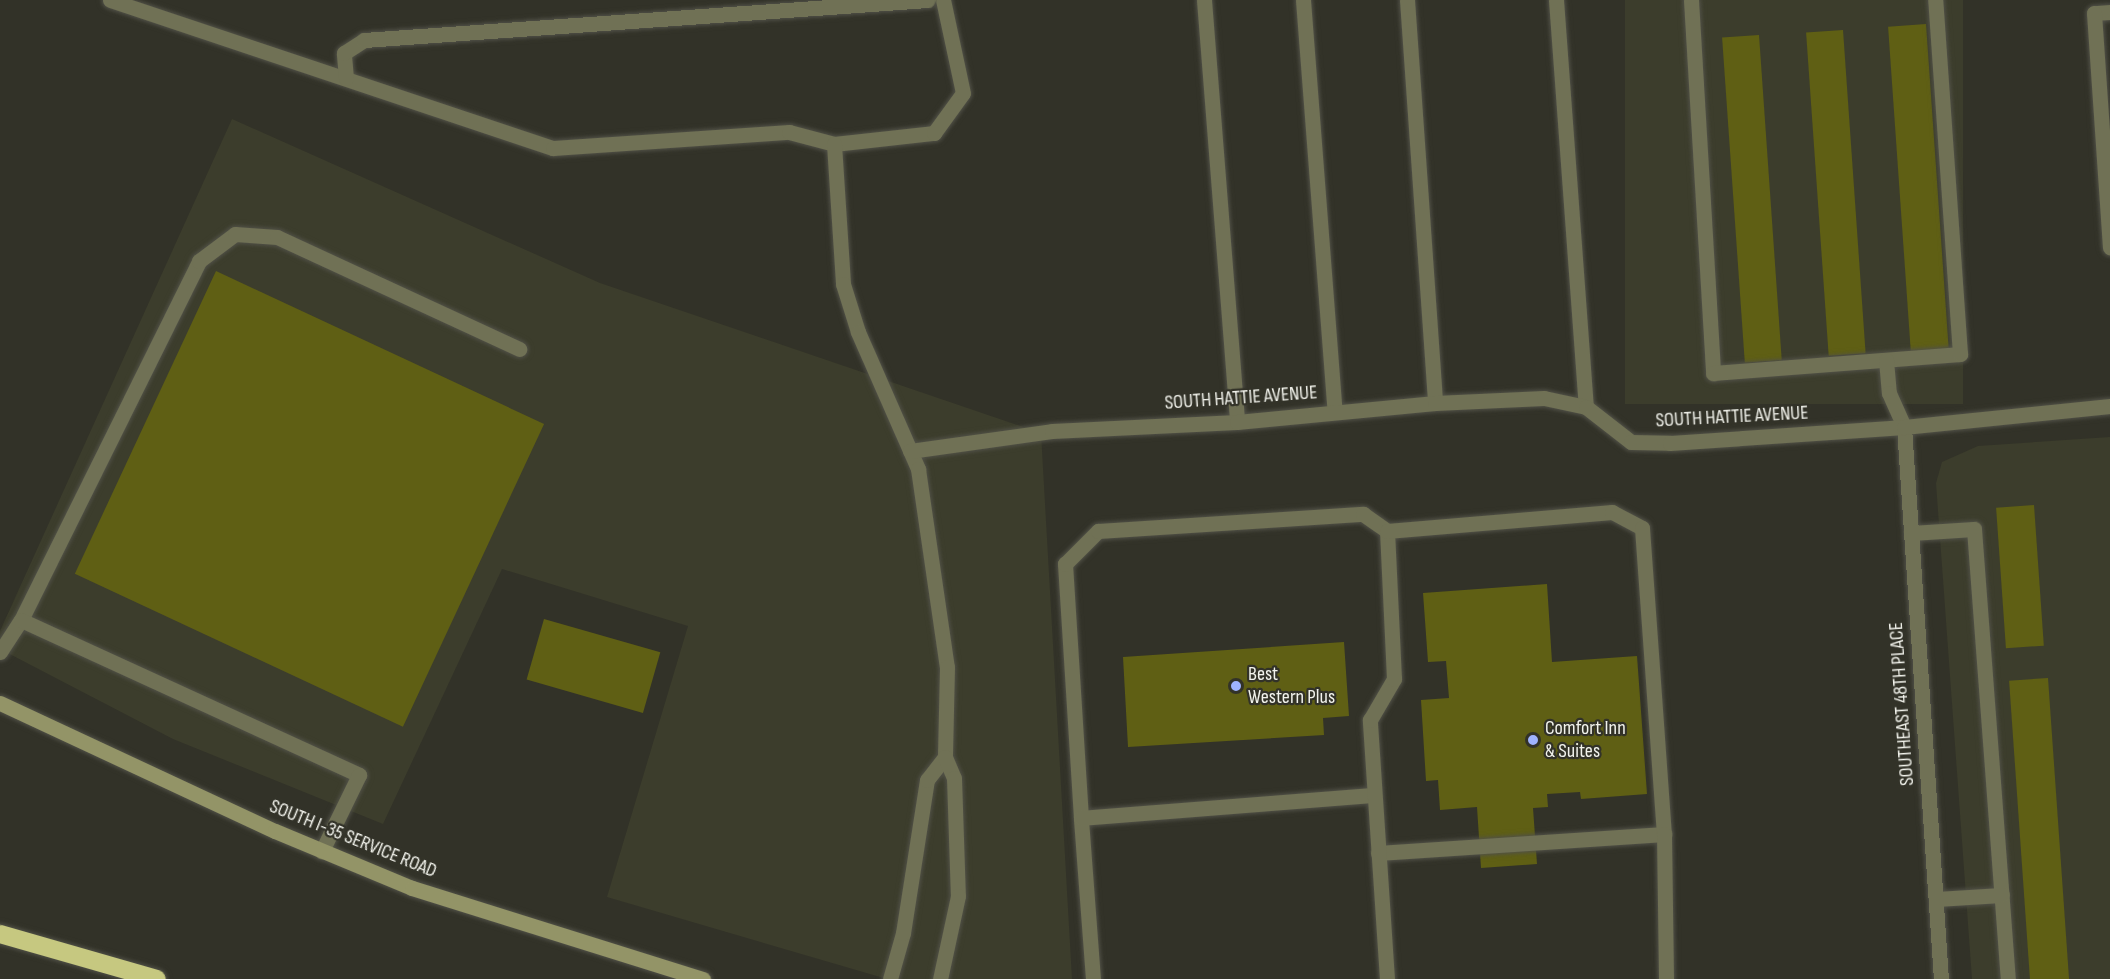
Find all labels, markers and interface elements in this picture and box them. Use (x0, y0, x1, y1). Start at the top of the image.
street label: SOUTH HATTIE AVENUE (1164, 381, 1318, 415)
street label: SOUTH HATTIE AVENUE (1655, 401, 1809, 433)
street label: SOUTHEAST 48TH PLACE (1884, 621, 1920, 787)
place label: Best Western Plus (1248, 662, 1335, 709)
marker: Best Western Plus (1229, 679, 1243, 693)
place label: Comfort Inn & Suites (1545, 716, 1626, 763)
marker: Comfort Inn & Suites (1526, 733, 1540, 747)
street label: SOUTH I-35 SERVICE ROAD (266, 795, 440, 883)

